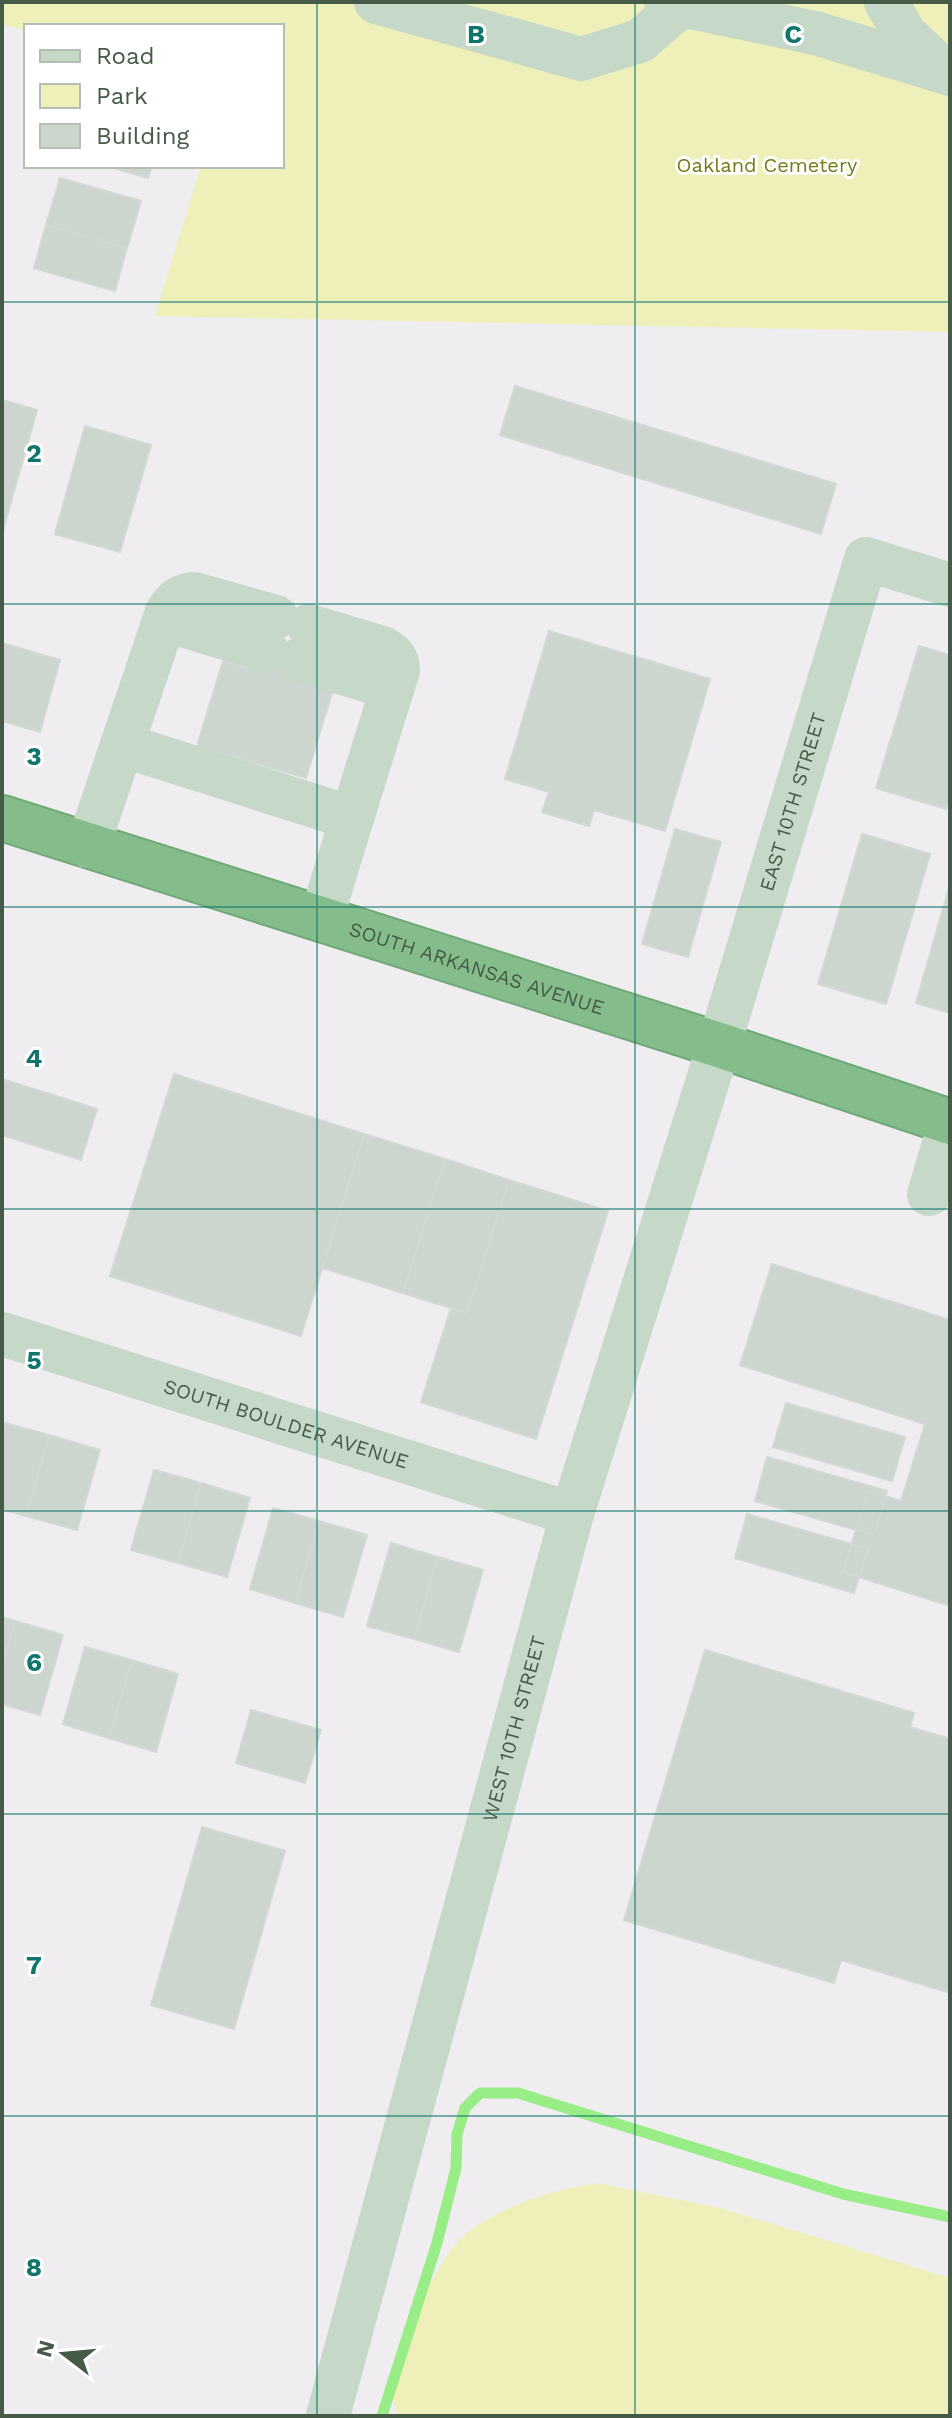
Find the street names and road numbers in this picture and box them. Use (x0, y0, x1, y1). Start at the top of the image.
street label: EAST 10TH STREET (754, 710, 831, 894)
street label: SOUTH ARKANSAS AVENUE (346, 917, 607, 1020)
street label: SOUTH BOULDER AVENUE (161, 1374, 412, 1474)
street label: WEST 10TH STREET (477, 1633, 550, 1824)

